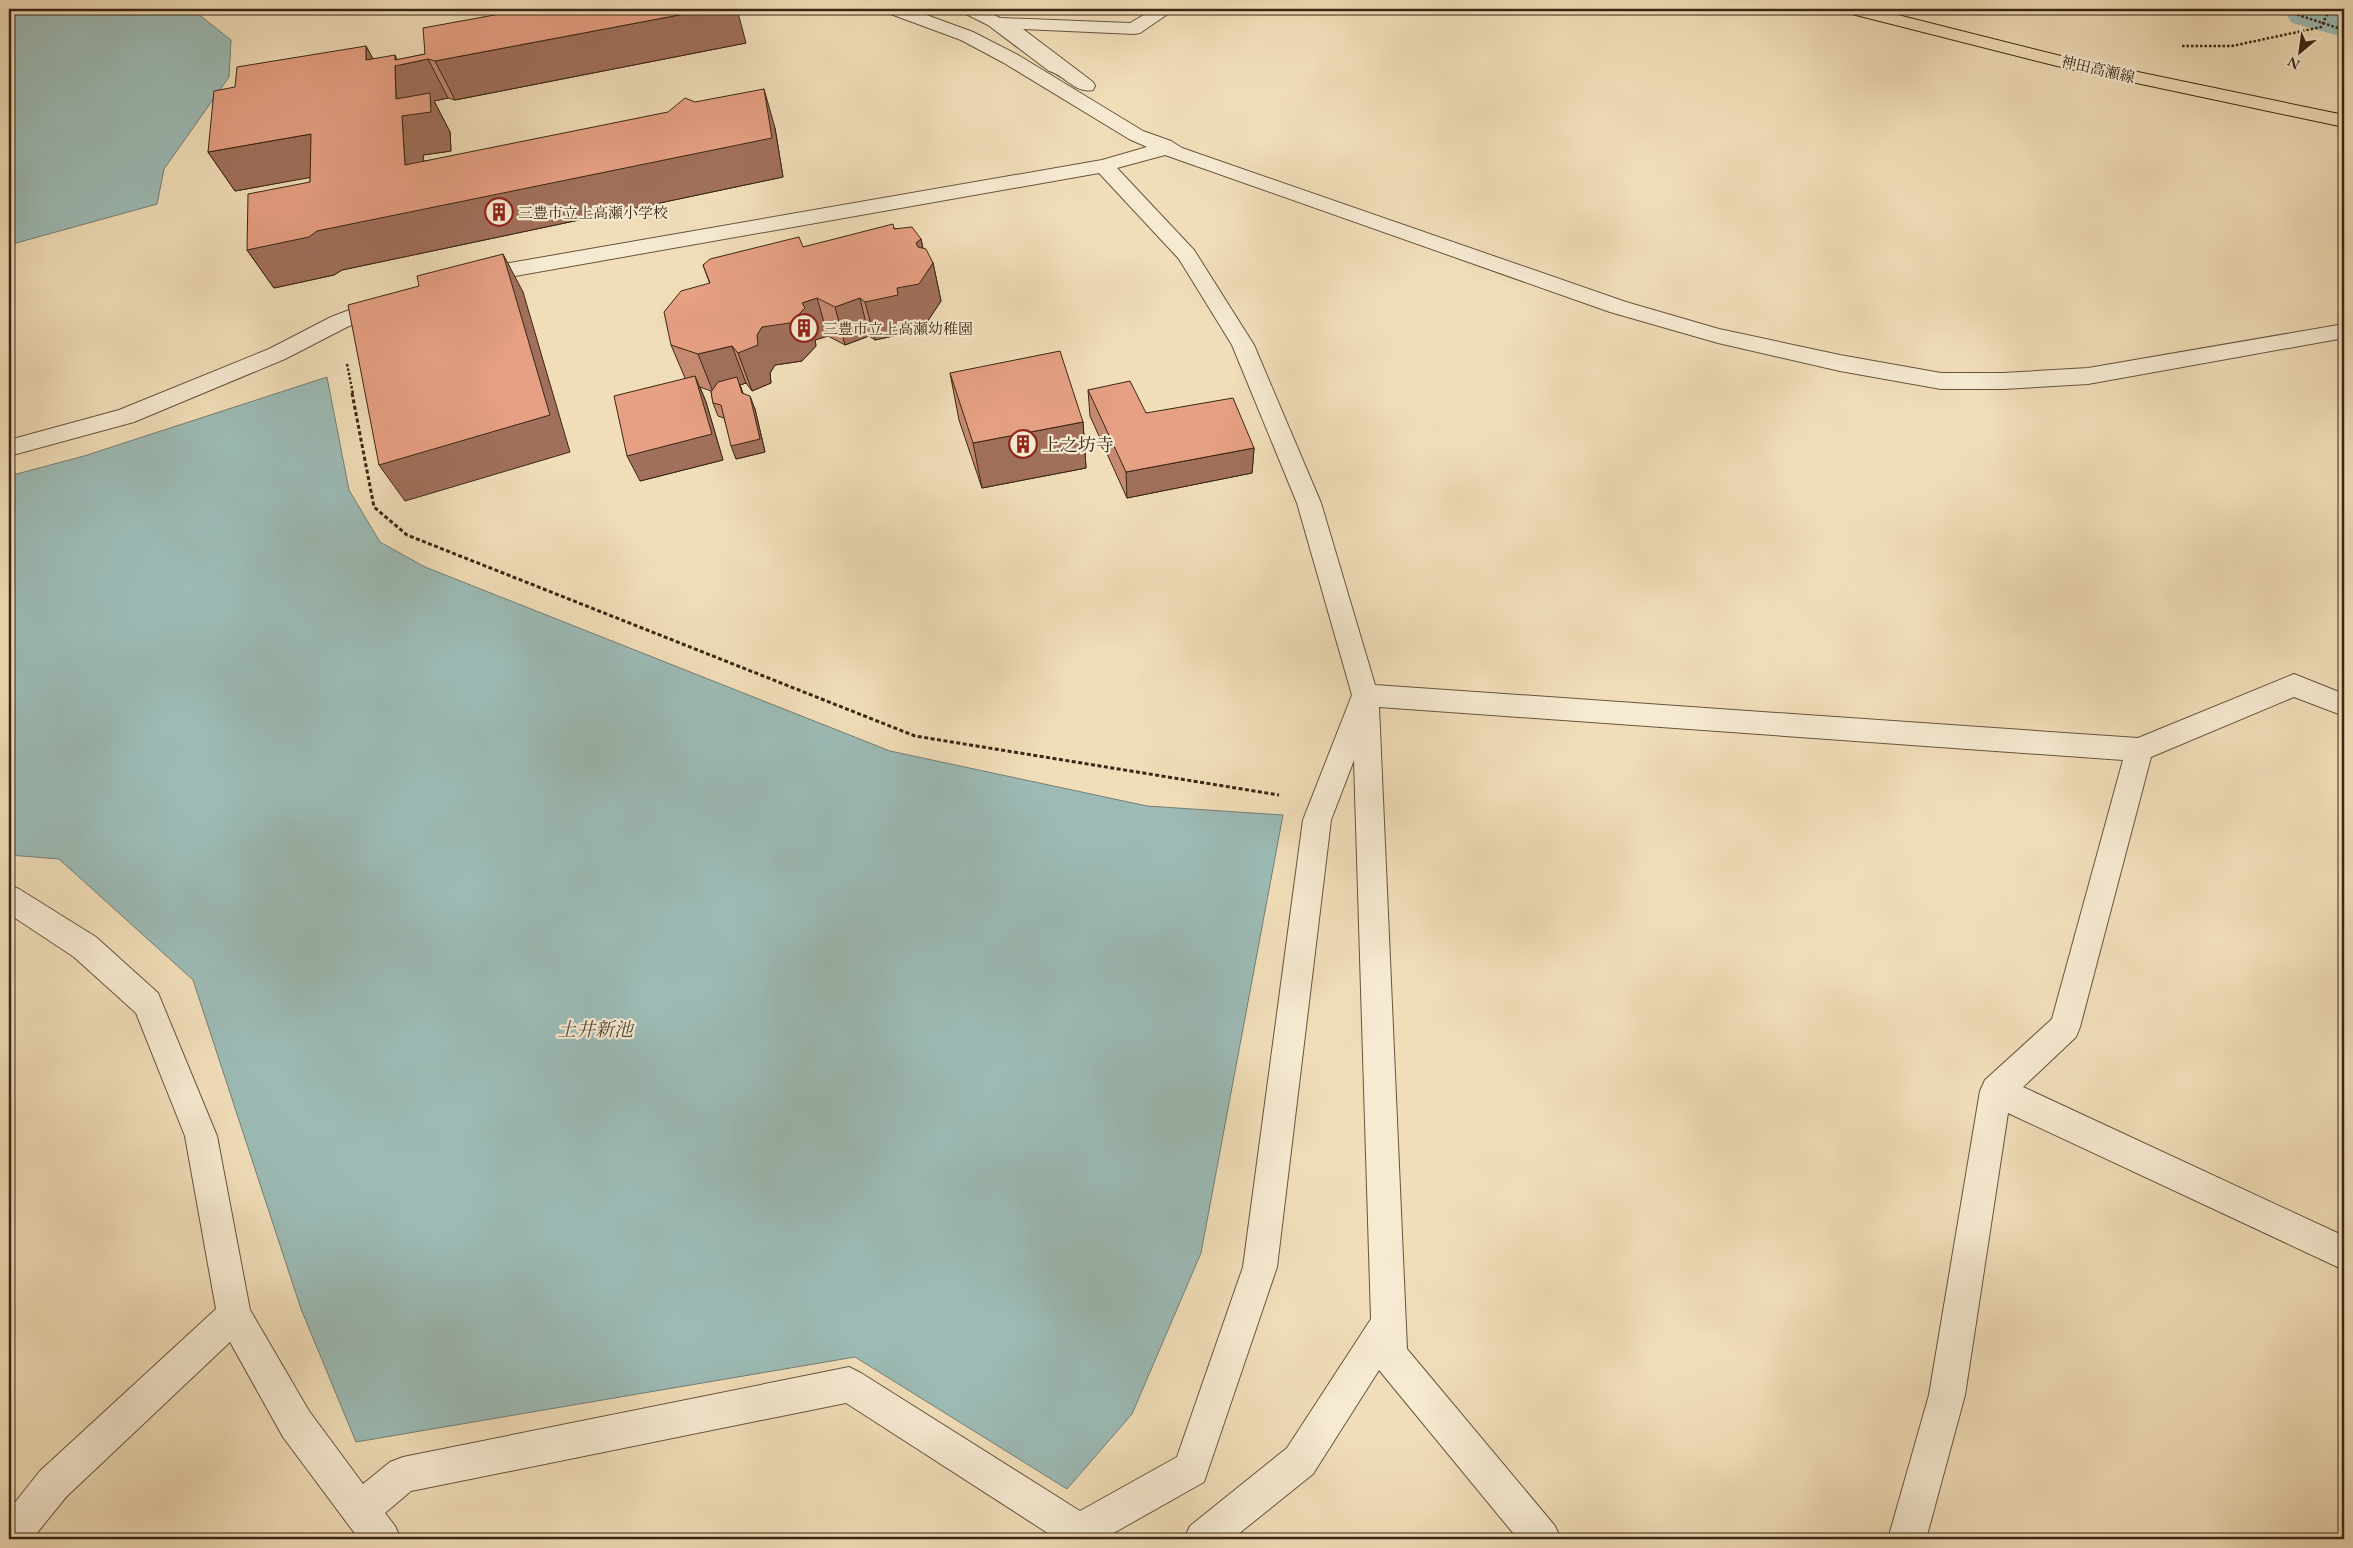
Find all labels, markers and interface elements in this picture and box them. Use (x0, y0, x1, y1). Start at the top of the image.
north arrow (2276, 28, 2326, 78)
street label: 神田高瀬線 (2059, 51, 2137, 87)
text: N (2284, 52, 2303, 74)
building icon: 三豊市立上高瀬小学校 (484, 197, 514, 227)
place label: 三豊市立上高瀬小学校 (518, 203, 668, 222)
building icon: 三豊市立上高瀬幼稚園 (789, 313, 819, 343)
place label: 三豊市立上高瀬幼稚園 (823, 319, 973, 338)
building icon: 上之坊寺 (1008, 429, 1038, 459)
place label: 上之坊寺 (1042, 433, 1114, 456)
water label: 土井新池 (557, 1017, 635, 1042)

